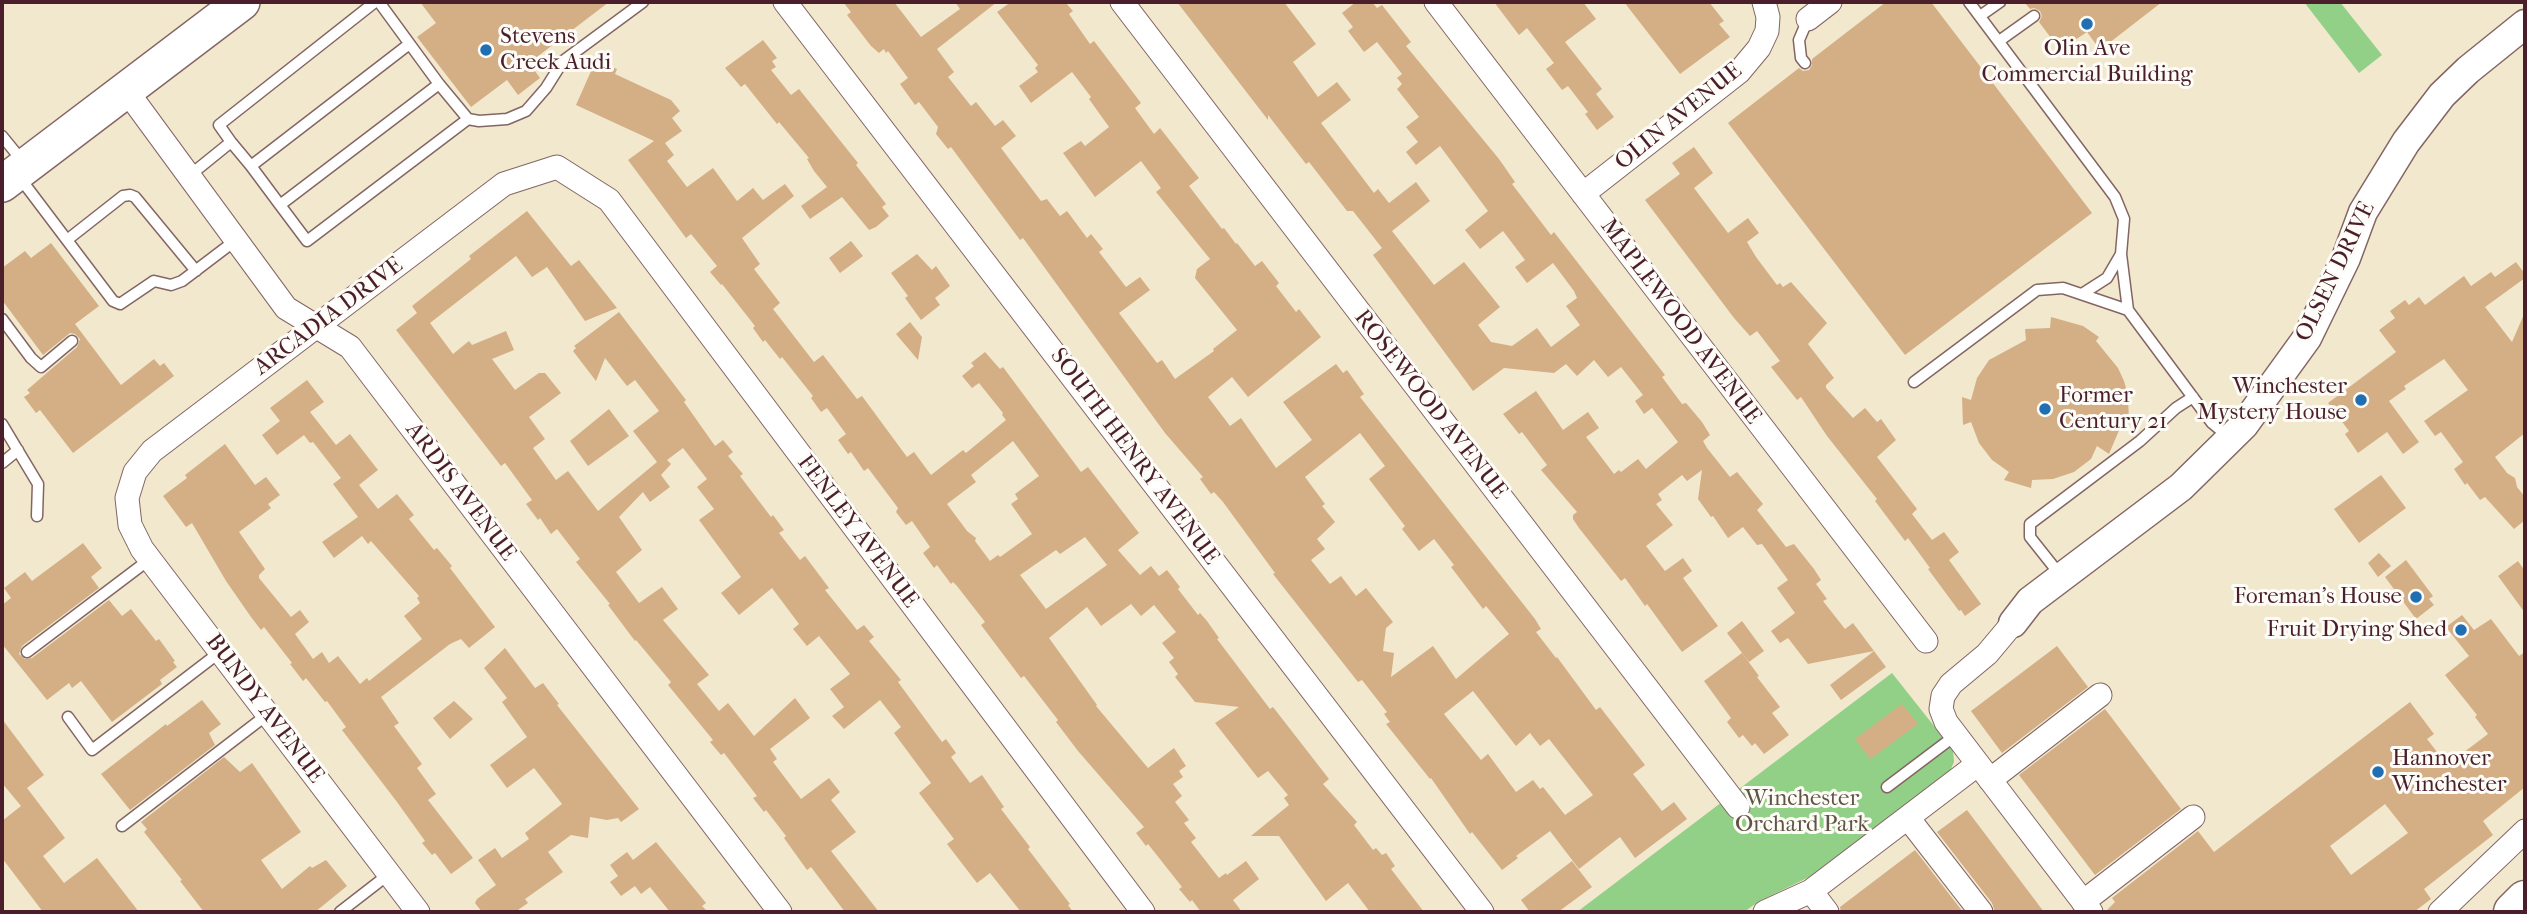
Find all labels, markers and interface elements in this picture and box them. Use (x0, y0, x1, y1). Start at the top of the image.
marker: Olin Ave Commercial Building (2079, 16, 2095, 32)
place label: Stevens Creek Audi (500, 23, 611, 77)
place label: Olin Ave Commercial Building (1981, 35, 2193, 89)
marker: Stevens Creek Audi (478, 42, 494, 58)
street label: OLIN AVENUE (1610, 57, 1748, 177)
street label: OLSEN DRIVE (2290, 198, 2382, 346)
street label: MAPLEWOOD AVENUE (1594, 214, 1766, 430)
street label: ARCADIA DRIVE (249, 252, 409, 382)
street label: ROSEWOOD AVENUE (1348, 305, 1512, 505)
street label: SOUTH HENRY AVENUE (1044, 343, 1224, 571)
place label: Winchester Mystery House (2197, 373, 2347, 427)
place label: Former Century 21 (2059, 382, 2167, 436)
marker: Winchester Mystery House (2353, 392, 2369, 408)
marker: Former Century 21 (2037, 401, 2053, 417)
street label: ARDIS AVENUE (399, 417, 521, 567)
street label: FENLEY AVENUE (791, 450, 923, 614)
place label: Foreman’s House (2234, 583, 2402, 611)
marker: Foreman’s House (2408, 589, 2424, 605)
place label: Fruit Drying Shed (2267, 616, 2447, 644)
marker: Fruit Drying Shed (2453, 622, 2469, 638)
street label: BUNDY AVENUE (199, 629, 329, 789)
place label: Hannover Winchester (2392, 745, 2507, 799)
marker: Hannover Winchester (2370, 764, 2386, 780)
park label: Winchester Orchard Park (1735, 785, 1869, 839)

